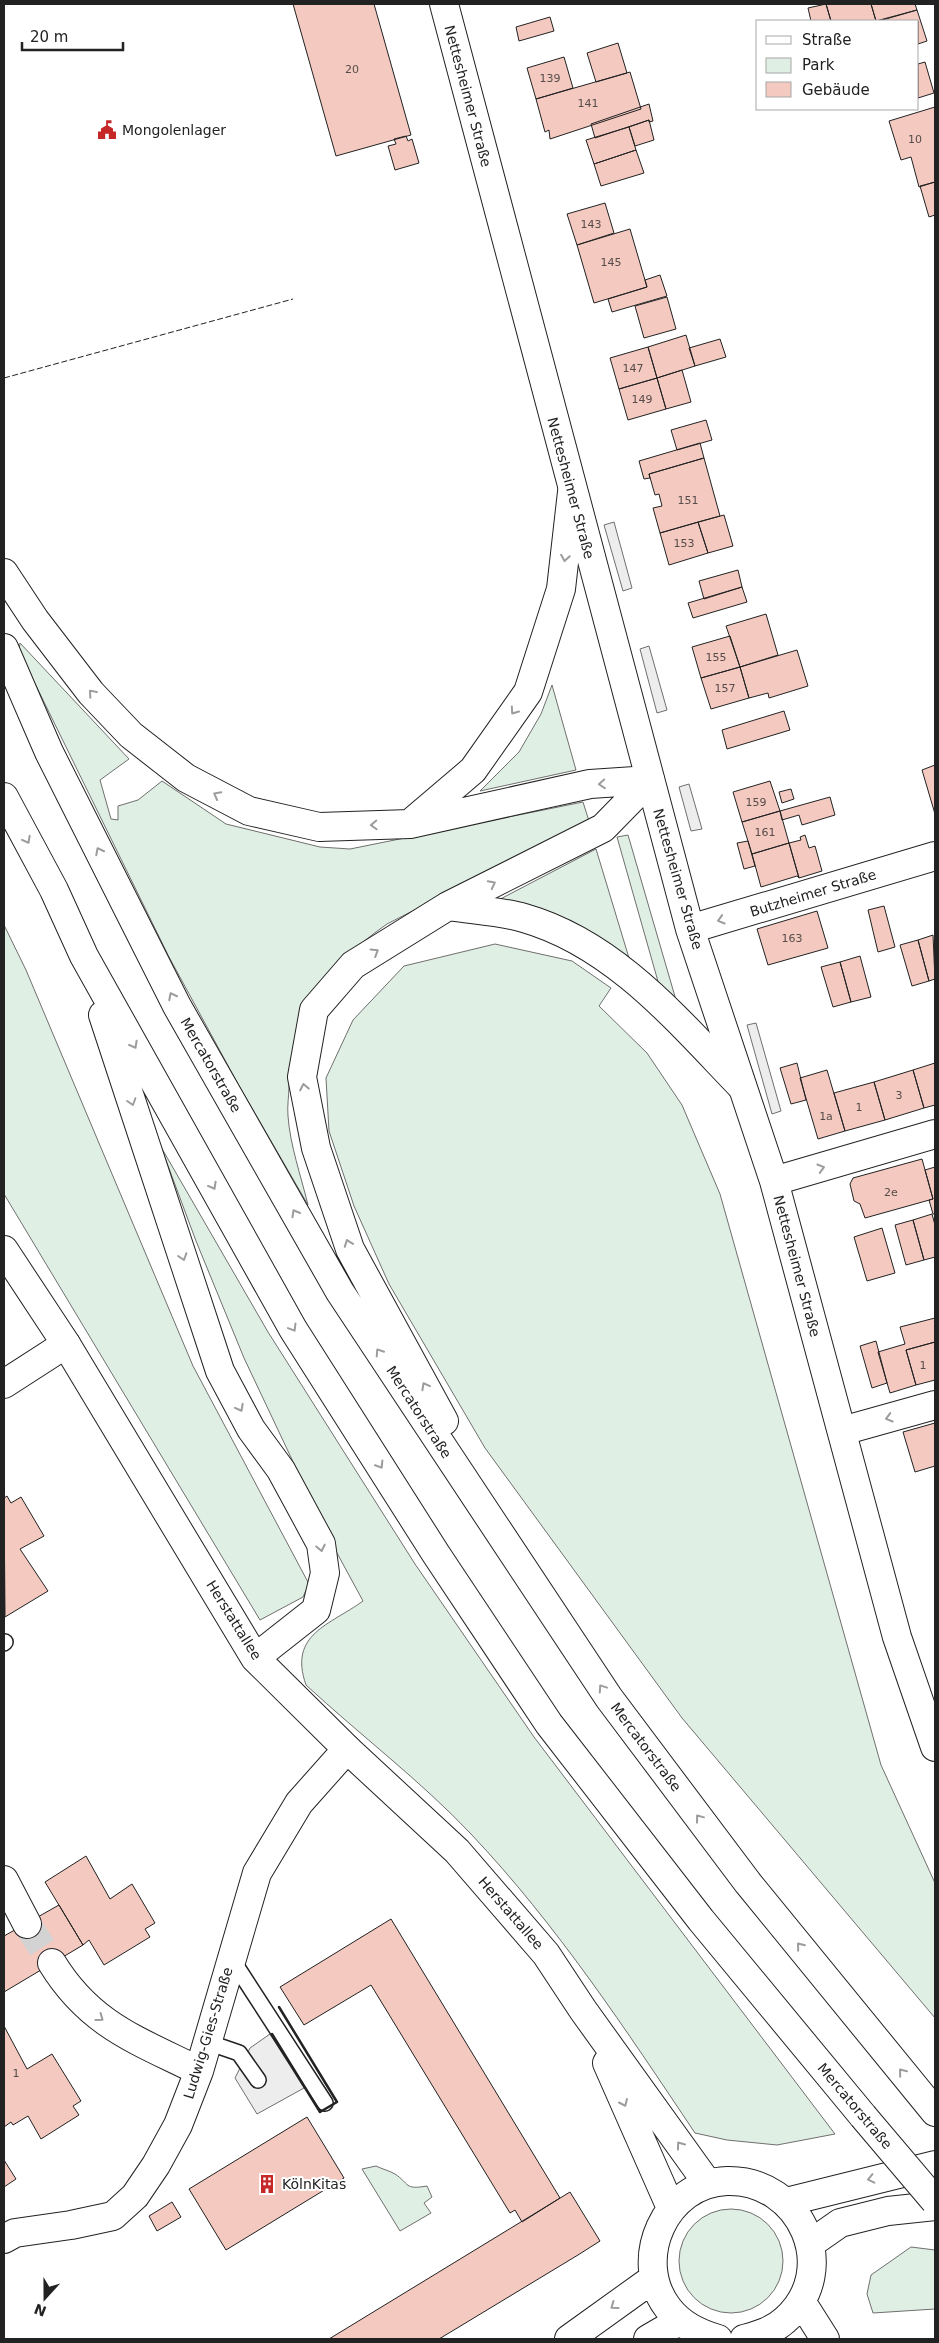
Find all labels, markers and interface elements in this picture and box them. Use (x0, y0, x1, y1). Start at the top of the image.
scale bar (22, 20, 124, 52)
legend (756, 20, 919, 110)
street label: Nettesheimer Straße (441, 23, 495, 169)
text: 20 m (30, 28, 68, 46)
text: Straße (802, 31, 851, 49)
text: Park (802, 56, 835, 74)
house number: 20 (345, 63, 359, 76)
house number: 139 (540, 72, 561, 85)
text: Gebäude (802, 81, 870, 99)
house number: 141 (578, 97, 599, 110)
public building icon: Mongolenlager (96, 119, 118, 141)
place label: Mongolenlager (122, 122, 226, 138)
house number: 10 (908, 133, 922, 146)
house number: 143 (581, 218, 602, 231)
house number: 145 (601, 256, 622, 269)
house number: 147 (623, 362, 644, 375)
house number: 149 (632, 393, 653, 406)
street label: Nettesheimer Straße (544, 415, 598, 561)
house number: 151 (678, 494, 699, 507)
house number: 153 (674, 537, 695, 550)
one-way arrow (561, 554, 571, 563)
house number: 155 (706, 651, 727, 664)
house number: 157 (715, 682, 736, 695)
one-way arrow (89, 689, 98, 698)
one-way arrow (511, 705, 520, 715)
one-way arrow (597, 778, 605, 789)
one-way arrow (213, 791, 222, 801)
house number: 159 (746, 796, 767, 809)
street label: Nettesheimer Straße (650, 807, 706, 951)
one-way arrow (369, 820, 377, 830)
house number: 161 (755, 826, 776, 839)
one-way arrow (21, 835, 31, 844)
one-way arrow (95, 847, 105, 856)
street label: Butzheimer Straße (748, 866, 878, 920)
one-way arrow (487, 880, 496, 890)
one-way arrow (717, 914, 725, 924)
house number: 163 (782, 932, 803, 945)
one-way arrow (369, 948, 378, 958)
one-way arrow (168, 992, 178, 1001)
street label: Mercatorstraße (177, 1015, 245, 1115)
one-way arrow (127, 1039, 137, 1048)
one-way arrow (300, 1082, 310, 1091)
house number: 3 (896, 1089, 903, 1102)
one-way arrow (126, 1098, 136, 1106)
house number: 1 (856, 1101, 863, 1114)
house number: 1a (819, 1110, 833, 1123)
one-way arrow (816, 1163, 824, 1173)
one-way arrow (207, 1181, 217, 1190)
house number: 2e (884, 1186, 898, 1199)
street label: Nettesheimer Straße (770, 1193, 824, 1339)
one-way arrow (291, 1210, 301, 1219)
one-way arrow (344, 1239, 354, 1248)
one-way arrow (177, 1252, 187, 1260)
one-way arrow (287, 1322, 297, 1331)
one-way arrow (376, 1348, 385, 1358)
house number: 1 (920, 1359, 927, 1372)
street label: Mercatorstraße (383, 1363, 455, 1461)
one-way arrow (421, 1382, 431, 1391)
one-way arrow (234, 1403, 244, 1412)
one-way arrow (884, 1412, 893, 1423)
one-way arrow (374, 1459, 383, 1469)
one-way arrow (315, 1544, 326, 1553)
street label: Herstattallee (203, 1577, 265, 1663)
one-way arrow (599, 1684, 608, 1694)
street label: Mercatorstraße (607, 1700, 685, 1794)
one-way arrow (697, 1815, 705, 1824)
street label: Herstattallee (475, 1873, 547, 1953)
one-way arrow (797, 1943, 805, 1952)
street label: Ludwig-Gies-Straße (180, 1965, 236, 2101)
one-way arrow (94, 2013, 103, 2021)
street label: Mercatorstraße (815, 2060, 895, 2152)
house number: 1 (13, 2067, 20, 2080)
one-way arrow (900, 2069, 908, 2078)
one-way arrow (618, 2098, 629, 2107)
one-way arrow (677, 2141, 686, 2151)
building icon: KölnKitas (256, 2173, 278, 2195)
one-way arrow (866, 2173, 875, 2184)
place label: KölnKitas (282, 2176, 346, 2192)
north arrow (20, 2273, 70, 2323)
text: N (32, 2301, 49, 2320)
one-way arrow (611, 2301, 620, 2309)

